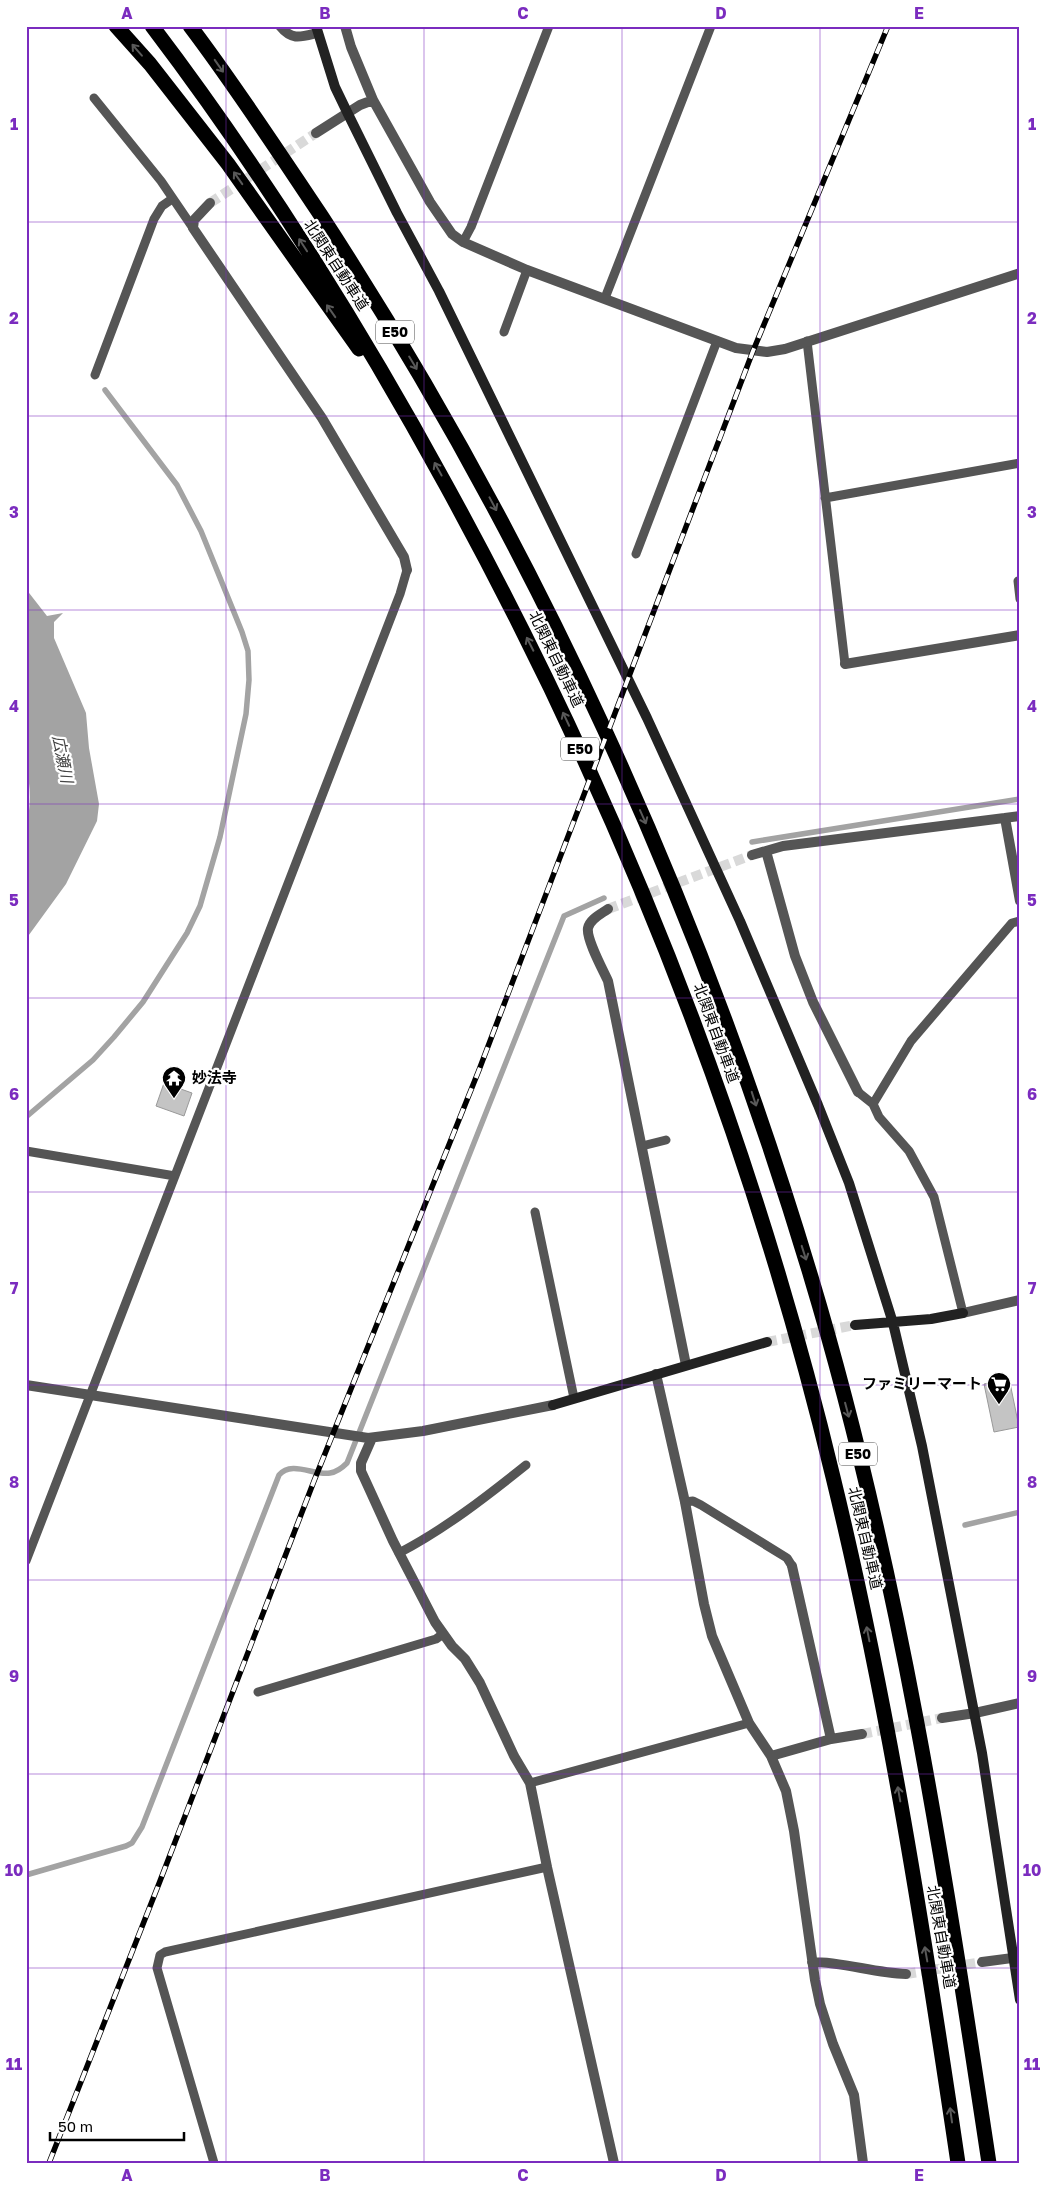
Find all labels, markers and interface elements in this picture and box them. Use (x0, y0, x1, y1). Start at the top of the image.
text: A (121, 3, 133, 23)
text: B (319, 3, 331, 23)
text: C (517, 3, 529, 23)
text: D (715, 3, 727, 23)
text: E (914, 3, 924, 23)
one-way arrow (132, 44, 143, 57)
one-way arrow (214, 59, 224, 73)
text: 1 (10, 114, 18, 134)
text: 1 (1028, 114, 1036, 134)
one-way arrow (233, 171, 243, 185)
street label: 北関東自動車道 (301, 216, 373, 313)
one-way arrow (298, 239, 308, 253)
one-way arrow (326, 304, 336, 318)
text: 2 (9, 308, 19, 328)
text: 2 (1027, 308, 1037, 328)
road number: E50 (376, 321, 414, 344)
one-way arrow (409, 355, 419, 369)
one-way arrow (432, 462, 442, 477)
one-way arrow (488, 497, 498, 511)
text: 3 (9, 502, 19, 522)
text: 3 (1027, 502, 1037, 522)
street label: 北関東自動車道 (526, 607, 588, 710)
one-way arrow (525, 637, 534, 652)
text: 4 (9, 696, 19, 716)
text: 4 (1027, 696, 1037, 716)
one-way arrow (561, 712, 570, 727)
water label: 広瀬川 (49, 734, 78, 786)
road number: E50 (561, 738, 599, 761)
one-way arrow (639, 809, 649, 824)
text: 5 (9, 890, 19, 910)
text: 5 (1027, 890, 1037, 910)
street label: 北関東自動車道 (691, 980, 743, 1085)
temple icon: 妙法寺 (161, 1065, 187, 1099)
place label: 妙法寺 (192, 1068, 237, 1086)
text: 6 (9, 1084, 19, 1104)
text: 6 (1027, 1084, 1037, 1104)
one-way arrow (749, 1090, 759, 1106)
one-way arrow (799, 1245, 809, 1261)
text: 7 (10, 1278, 19, 1298)
text: 7 (1028, 1278, 1037, 1298)
supermarket icon: ファミリーマート (986, 1371, 1012, 1405)
place label: ファミリーマート (862, 1374, 982, 1392)
one-way arrow (843, 1401, 852, 1417)
road number: E50 (839, 1442, 877, 1466)
text: 8 (9, 1472, 19, 1492)
text: 8 (1027, 1472, 1037, 1492)
street label: 北関東自動車道 (845, 1485, 887, 1591)
one-way arrow (863, 1627, 872, 1643)
text: 9 (9, 1666, 19, 1686)
text: 9 (1027, 1666, 1037, 1686)
one-way arrow (893, 1786, 903, 1802)
text: 10 (5, 1860, 23, 1880)
text: 10 (1023, 1860, 1041, 1880)
street label: 北関東自動車道 (924, 1884, 960, 1990)
one-way arrow (920, 1946, 930, 1962)
text: 11 (6, 2054, 22, 2074)
text: 11 (1024, 2054, 1040, 2074)
one-way arrow (945, 2107, 955, 2123)
scale bar (50, 2109, 184, 2141)
text: 50 m (58, 2117, 93, 2135)
text: A (121, 2165, 133, 2185)
text: B (319, 2165, 331, 2185)
text: C (517, 2165, 529, 2185)
text: D (715, 2165, 727, 2185)
text: E (914, 2165, 924, 2185)

